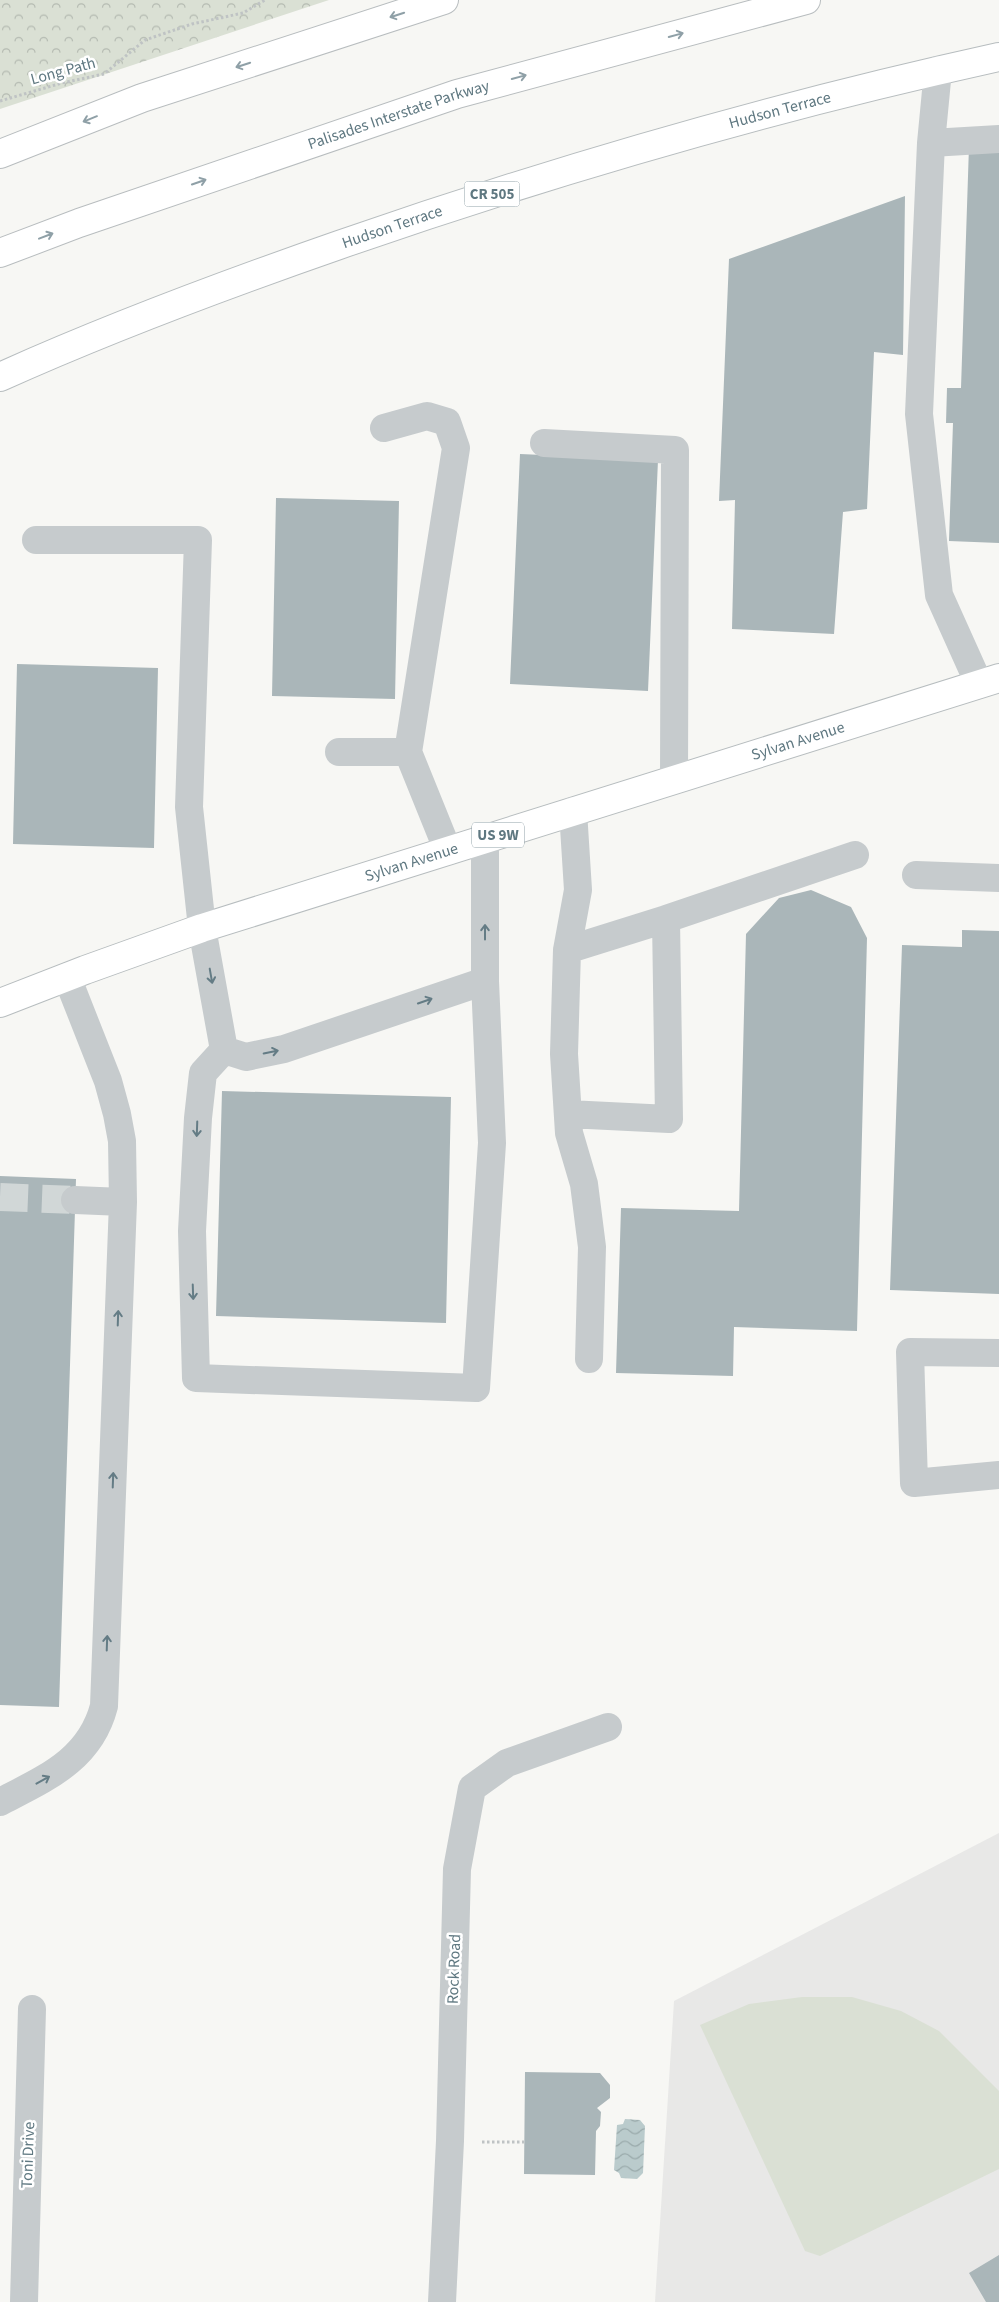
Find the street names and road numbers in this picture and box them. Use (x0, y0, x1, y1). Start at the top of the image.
street label: Long Path (28, 52, 98, 90)
street label: Palisades Interstate Parkway (305, 75, 492, 155)
street label: Hudson Terrace (726, 86, 833, 134)
road number: CR 505 (464, 182, 520, 206)
street label: Hudson Terrace (339, 200, 445, 254)
street label: Sylvan Avenue (748, 716, 847, 766)
road number: US 9W (472, 822, 524, 848)
street label: Sylvan Avenue (362, 837, 461, 887)
street label: Rock Road (442, 1933, 466, 2005)
street label: Toni Drive (16, 2121, 40, 2189)

